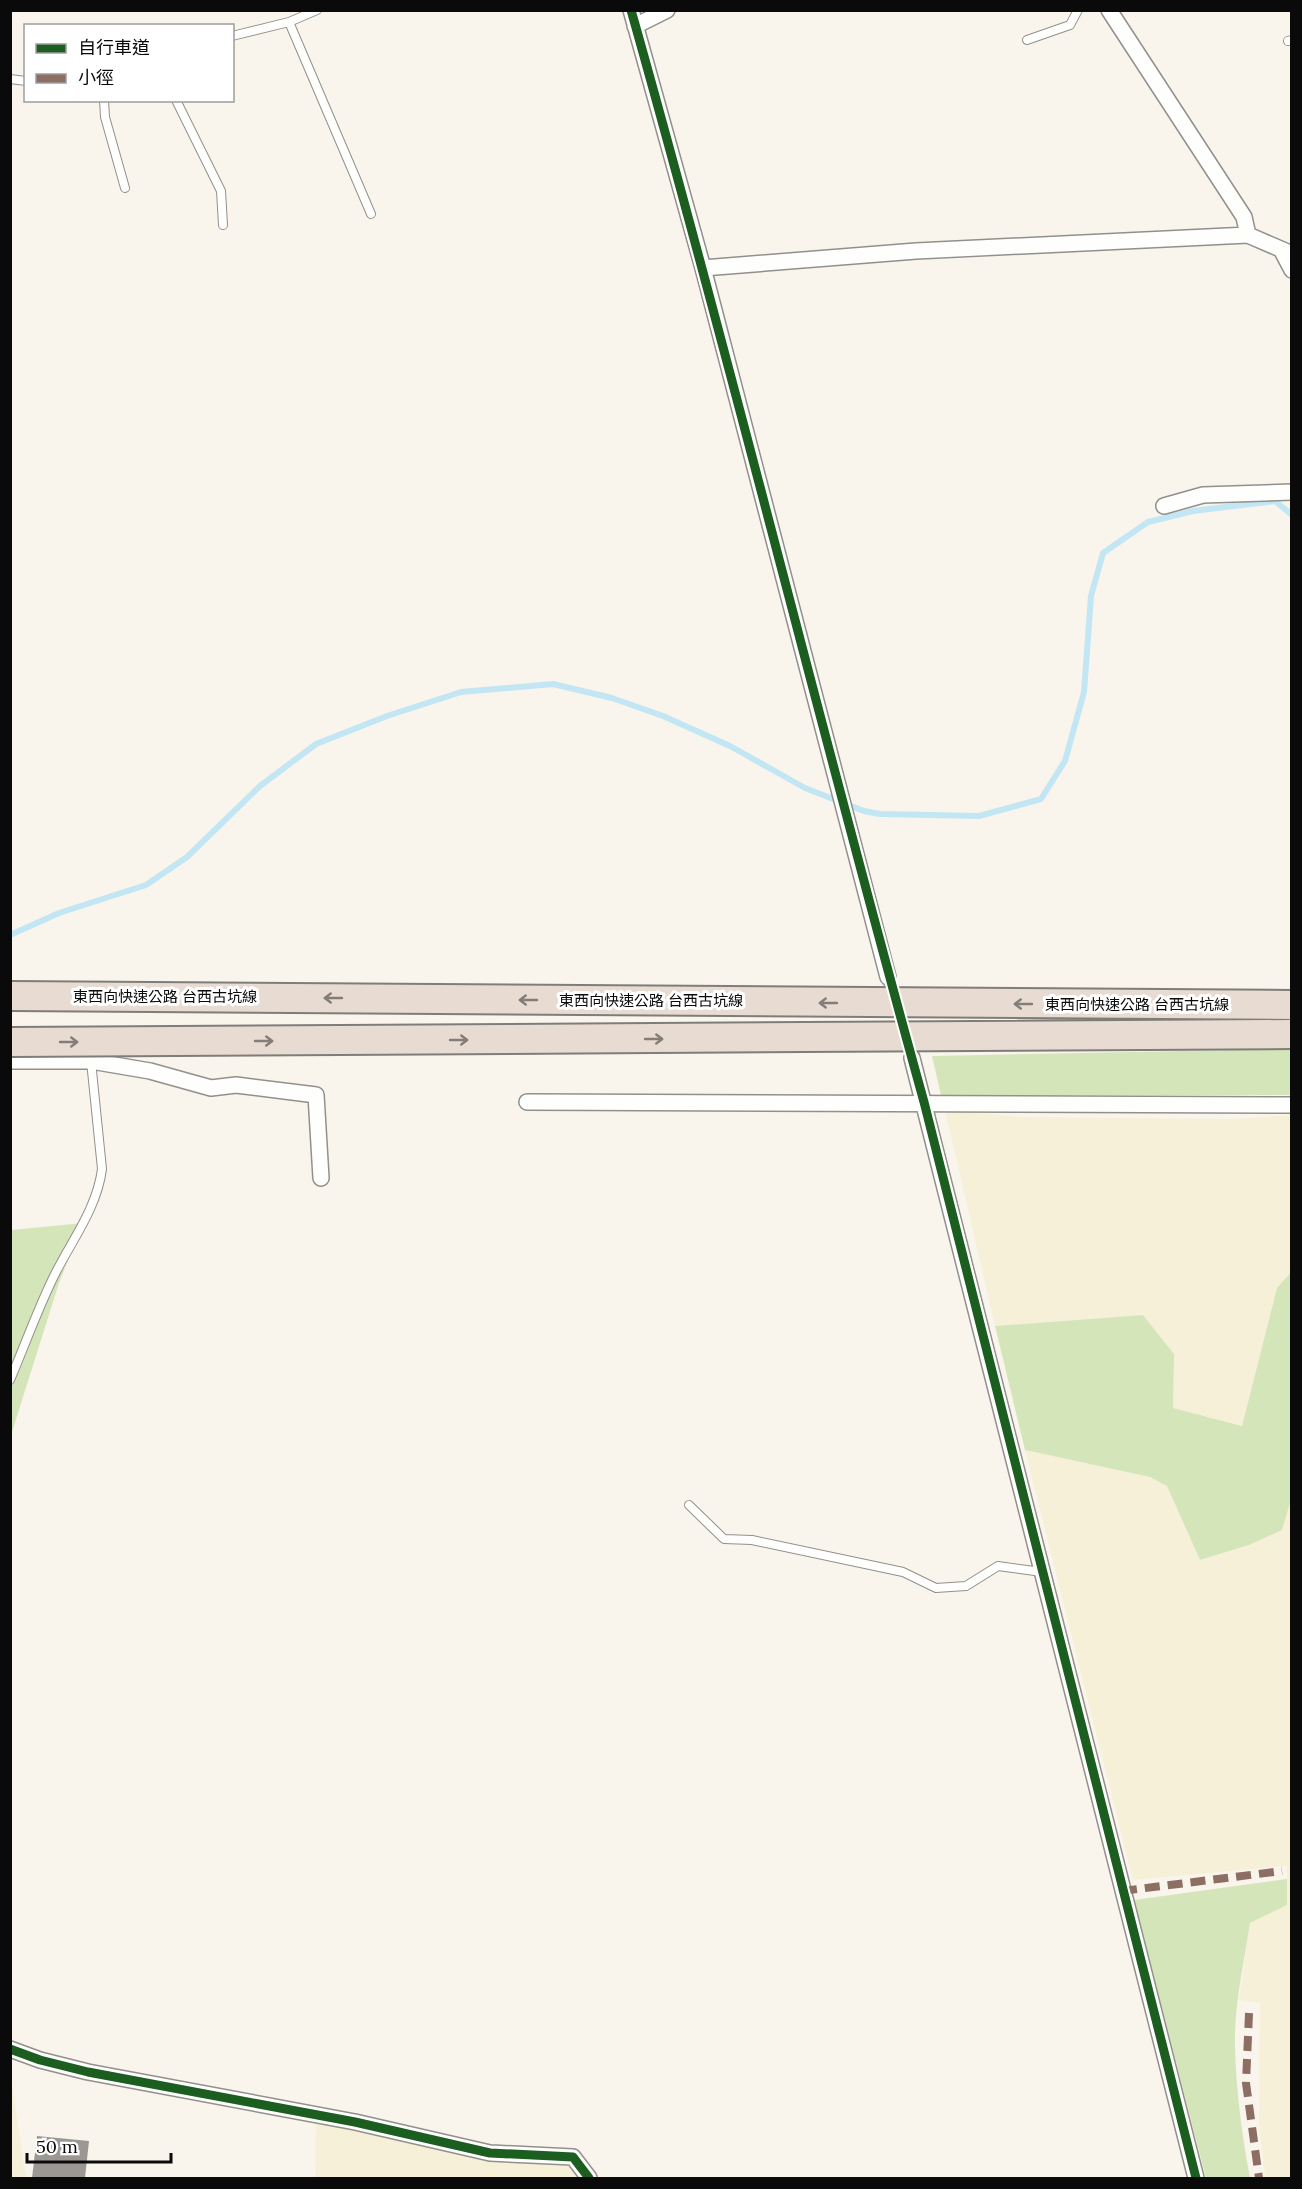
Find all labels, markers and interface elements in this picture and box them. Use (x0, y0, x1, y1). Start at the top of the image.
legend (24, 24, 234, 102)
text: 自行車道 (78, 36, 150, 59)
text: 小徑 (78, 66, 114, 89)
street label: 東西向快速公路 台西古坑線 (73, 987, 257, 1006)
street label: 東西向快速公路 台西古坑線 (559, 991, 743, 1010)
one-way arrow (324, 993, 344, 1004)
one-way arrow (519, 994, 539, 1006)
street label: 東西向快速公路 台西古坑線 (1045, 995, 1229, 1014)
one-way arrow (819, 997, 839, 1008)
one-way arrow (1014, 998, 1034, 1010)
one-way arrow (643, 1033, 663, 1045)
one-way arrow (448, 1034, 468, 1046)
one-way arrow (253, 1035, 273, 1047)
one-way arrow (58, 1036, 78, 1048)
scale bar (27, 2126, 171, 2164)
text: 50 m (36, 2135, 78, 2158)

